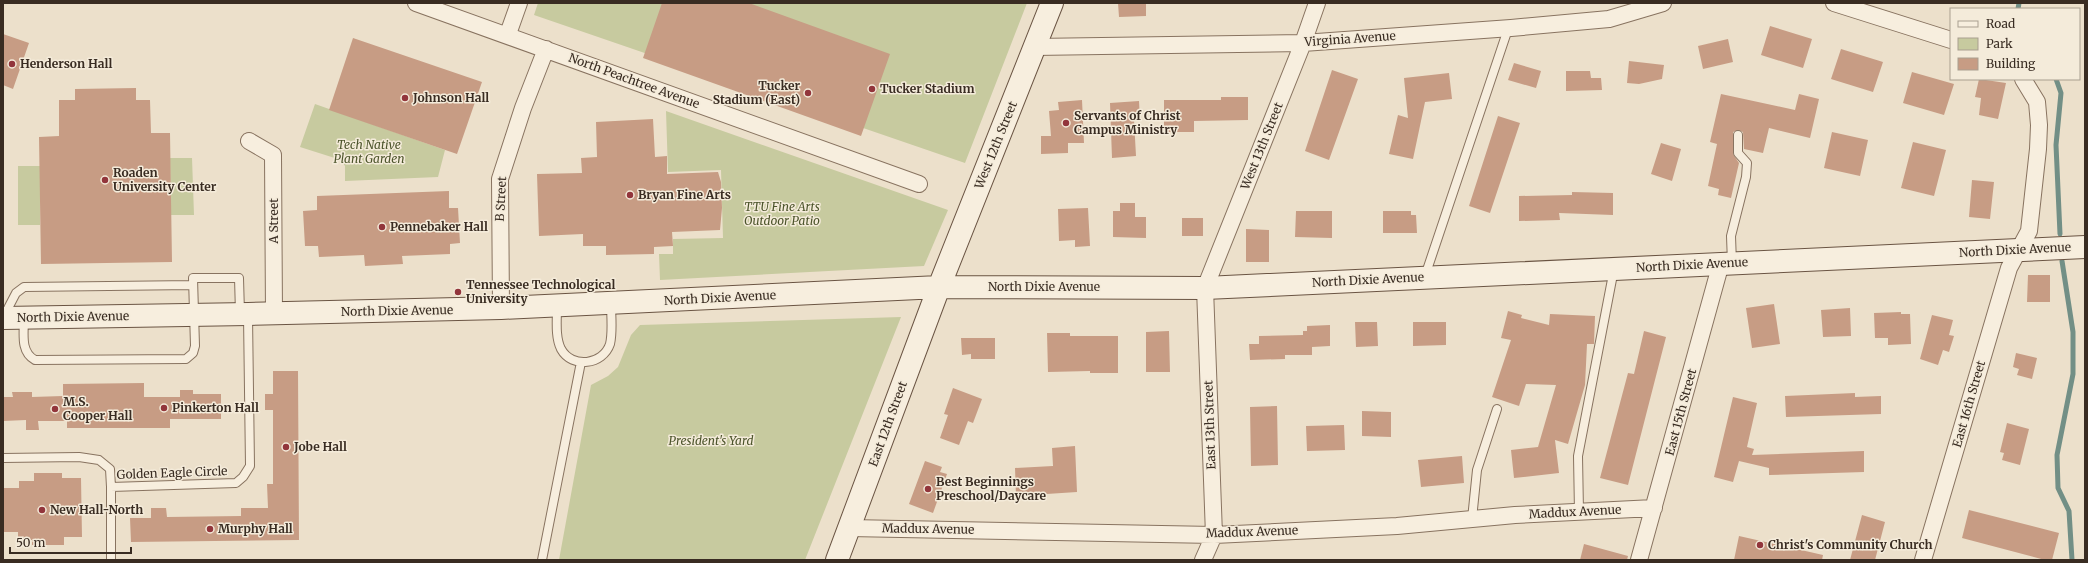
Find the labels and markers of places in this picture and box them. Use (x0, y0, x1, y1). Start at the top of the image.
place label: Henderson Hall (20, 56, 112, 71)
marker: Henderson Hall (7, 59, 17, 69)
place label: Tucker Stadium (East) (713, 78, 800, 107)
place label: Tucker Stadium (880, 81, 974, 96)
marker: Tucker Stadium (867, 84, 877, 94)
marker: Tucker Stadium (East) (803, 88, 813, 98)
place label: Johnson Hall (412, 90, 489, 105)
marker: Johnson Hall (400, 93, 410, 103)
place label: Servants of Christ Campus Ministry (1074, 108, 1181, 137)
marker: Servants of Christ Campus Ministry (1061, 118, 1071, 128)
place label: Roaden University Center (113, 165, 217, 194)
marker: Roaden University Center (100, 175, 110, 185)
place label: Bryan Fine Arts (638, 187, 731, 202)
marker: Bryan Fine Arts (625, 190, 635, 200)
place label: Pennebaker Hall (390, 219, 488, 234)
marker: Pennebaker Hall (377, 222, 387, 232)
place label: Tennessee Technological University (466, 277, 615, 306)
marker: Tennessee Technological University (453, 287, 463, 297)
place label: M.S. Cooper Hall (63, 394, 132, 423)
place label: Pinkerton Hall (172, 400, 259, 415)
marker: Pinkerton Hall (159, 403, 169, 413)
marker: M.S. Cooper Hall (50, 404, 60, 414)
place label: Jobe Hall (293, 439, 347, 454)
marker: Jobe Hall (281, 442, 291, 452)
place label: Best Beginnings Preschool/Daycare (936, 474, 1047, 503)
marker: Best Beginnings Preschool/Daycare (923, 484, 933, 494)
place label: New Hall-North (50, 502, 143, 517)
marker: New Hall-North (37, 505, 47, 515)
place label: Murphy Hall (218, 521, 293, 536)
marker: Murphy Hall (205, 524, 215, 534)
place label: Christ's Community Church (1768, 537, 1932, 552)
marker: Christ's Community Church (1755, 540, 1765, 550)

